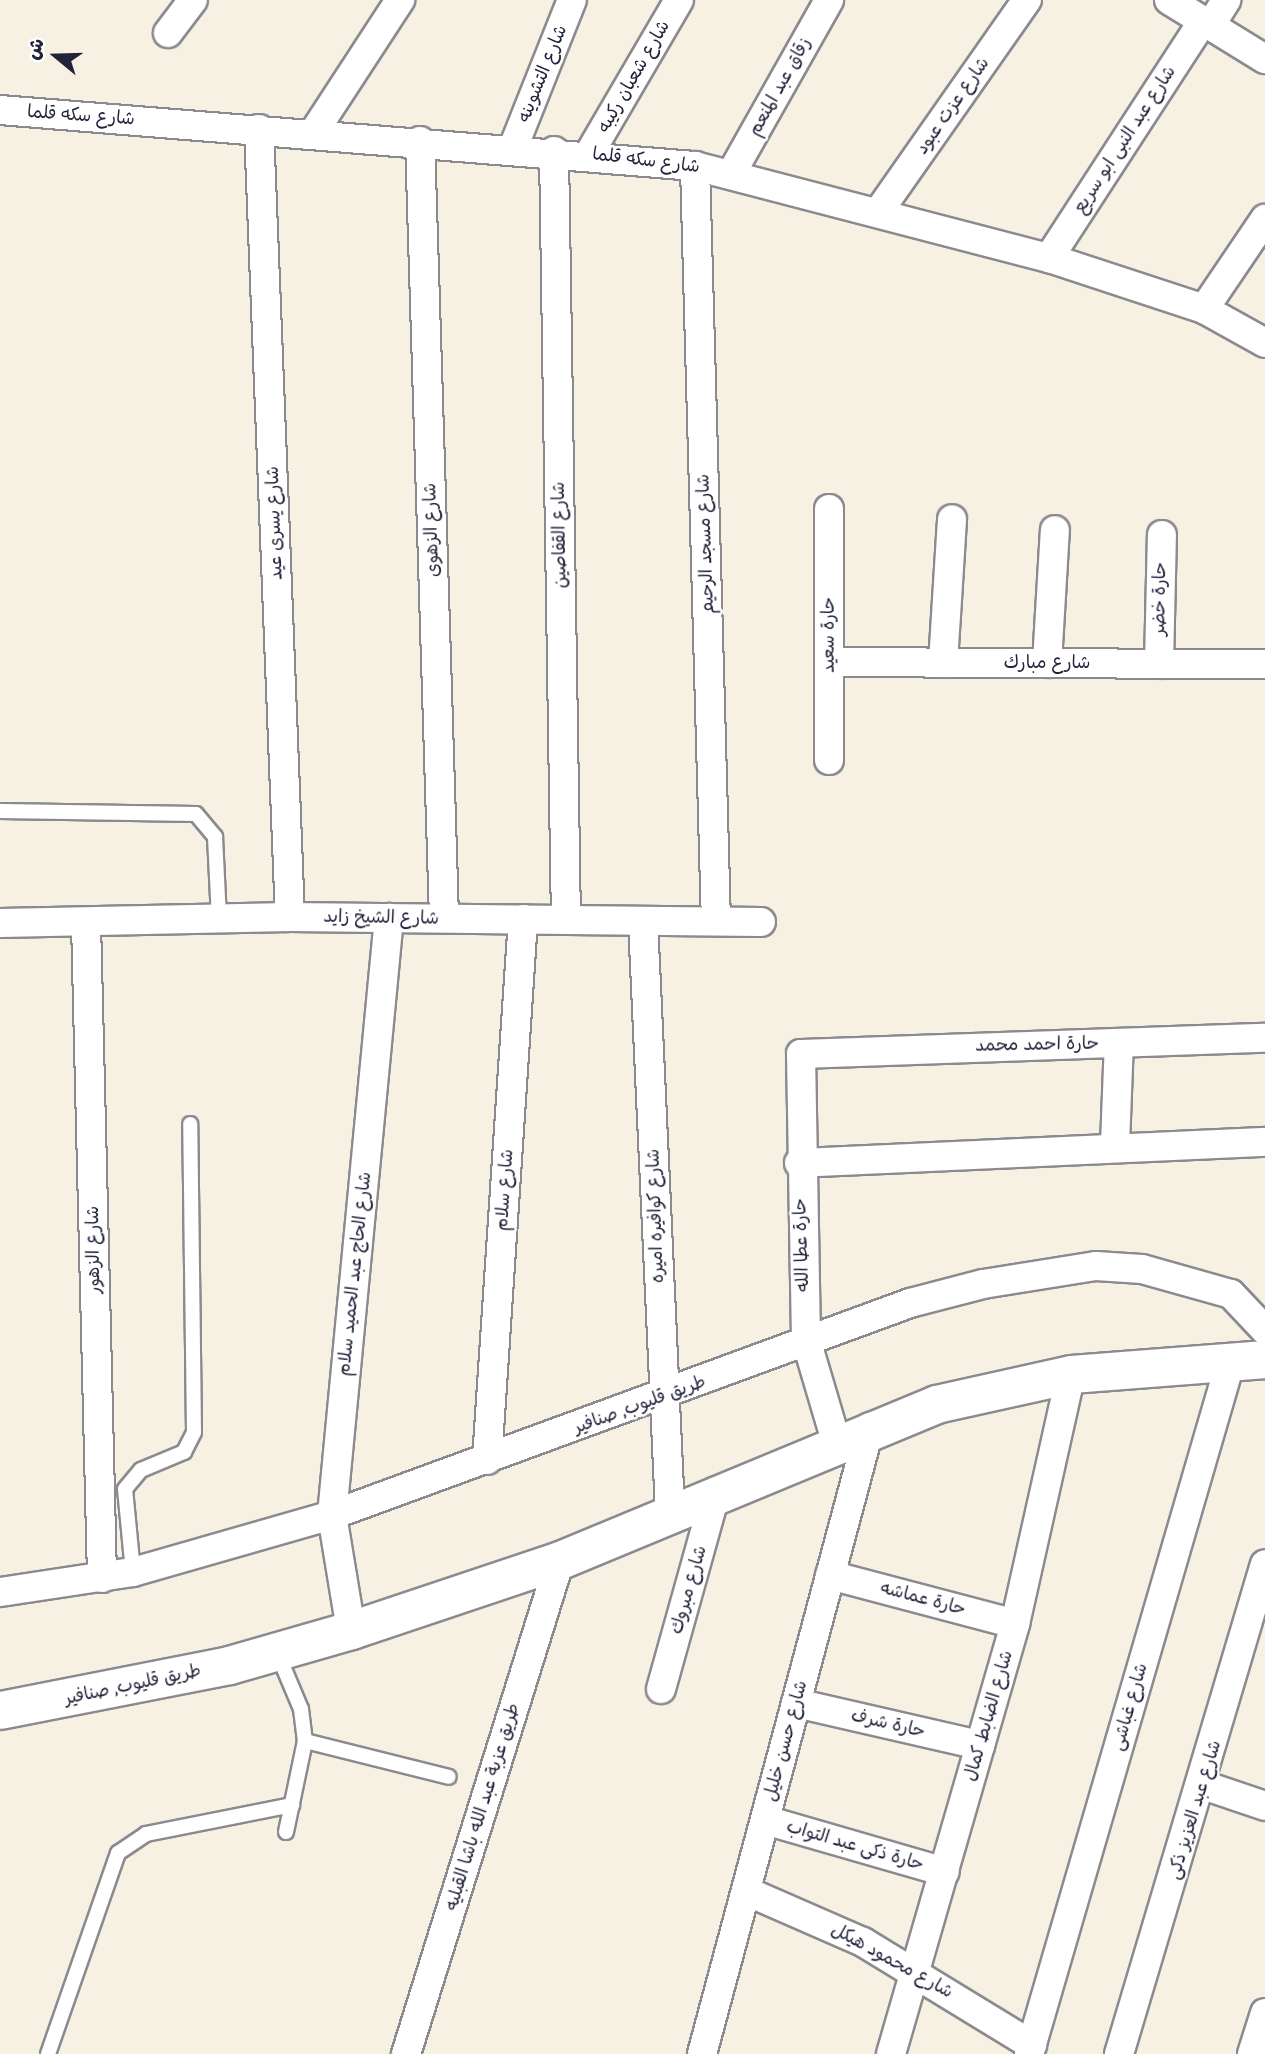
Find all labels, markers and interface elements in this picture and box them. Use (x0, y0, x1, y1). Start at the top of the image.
street label: شارع شعبان ركيبه (593, 17, 675, 137)
north arrow (21, 21, 91, 91)
street label: شارع التشوينه (514, 22, 572, 126)
street label: زقاق عبد المنعم (744, 34, 816, 140)
text: ش (21, 35, 50, 63)
street label: شارع عزت عبود (912, 53, 994, 159)
street label: شارع عبد النبى ابو سريع (1069, 62, 1181, 218)
street label: شارع سكه قلما (26, 101, 136, 131)
street label: شارع سكه قلما (591, 144, 701, 178)
street label: شارع يسرى عيد (262, 466, 288, 580)
street label: شارع مسجد الرحيم (693, 474, 719, 614)
street label: شارع القفاصين (548, 481, 572, 589)
street label: شارع الزهوى (420, 483, 444, 577)
street label: حارة خضر (1149, 562, 1171, 636)
street label: حارة سعيد (818, 597, 840, 673)
street label: شارع مبارك (1004, 652, 1090, 674)
street label: شارع الشيخ زايد (323, 906, 439, 930)
street label: حارة احمد محمد (975, 1033, 1099, 1057)
street label: شارع سلام (491, 1148, 519, 1232)
street label: شارع كوافيره اميره (643, 1148, 669, 1284)
street label: شارع الحاج عبد الحميد سلام (334, 1171, 376, 1377)
street label: حارة عطا الله (790, 1198, 814, 1292)
street label: شارع الزهور (82, 1206, 106, 1294)
street label: طريق قليوب, صنافير (571, 1371, 709, 1439)
street label: شارع مبروك (666, 1543, 712, 1637)
street label: حارة عماشه (878, 1577, 968, 1621)
street label: شارع الضابط كمال (960, 1648, 1018, 1784)
street label: طريق قليوب, صنافير (63, 1660, 203, 1710)
street label: شارع غباشى (1107, 1661, 1153, 1753)
street label: شارع حسن خليل (759, 1678, 813, 1804)
street label: طريق عزبة عبد الله باشا القبليه (441, 1701, 525, 1913)
street label: حارة شرف (849, 1705, 927, 1743)
street label: شارع عبد العزيز ذكى (1164, 1738, 1226, 1882)
street label: حارة ذكى عبد التواب (784, 1816, 926, 1876)
street label: شارع محمود هيكل (827, 1919, 957, 2003)

